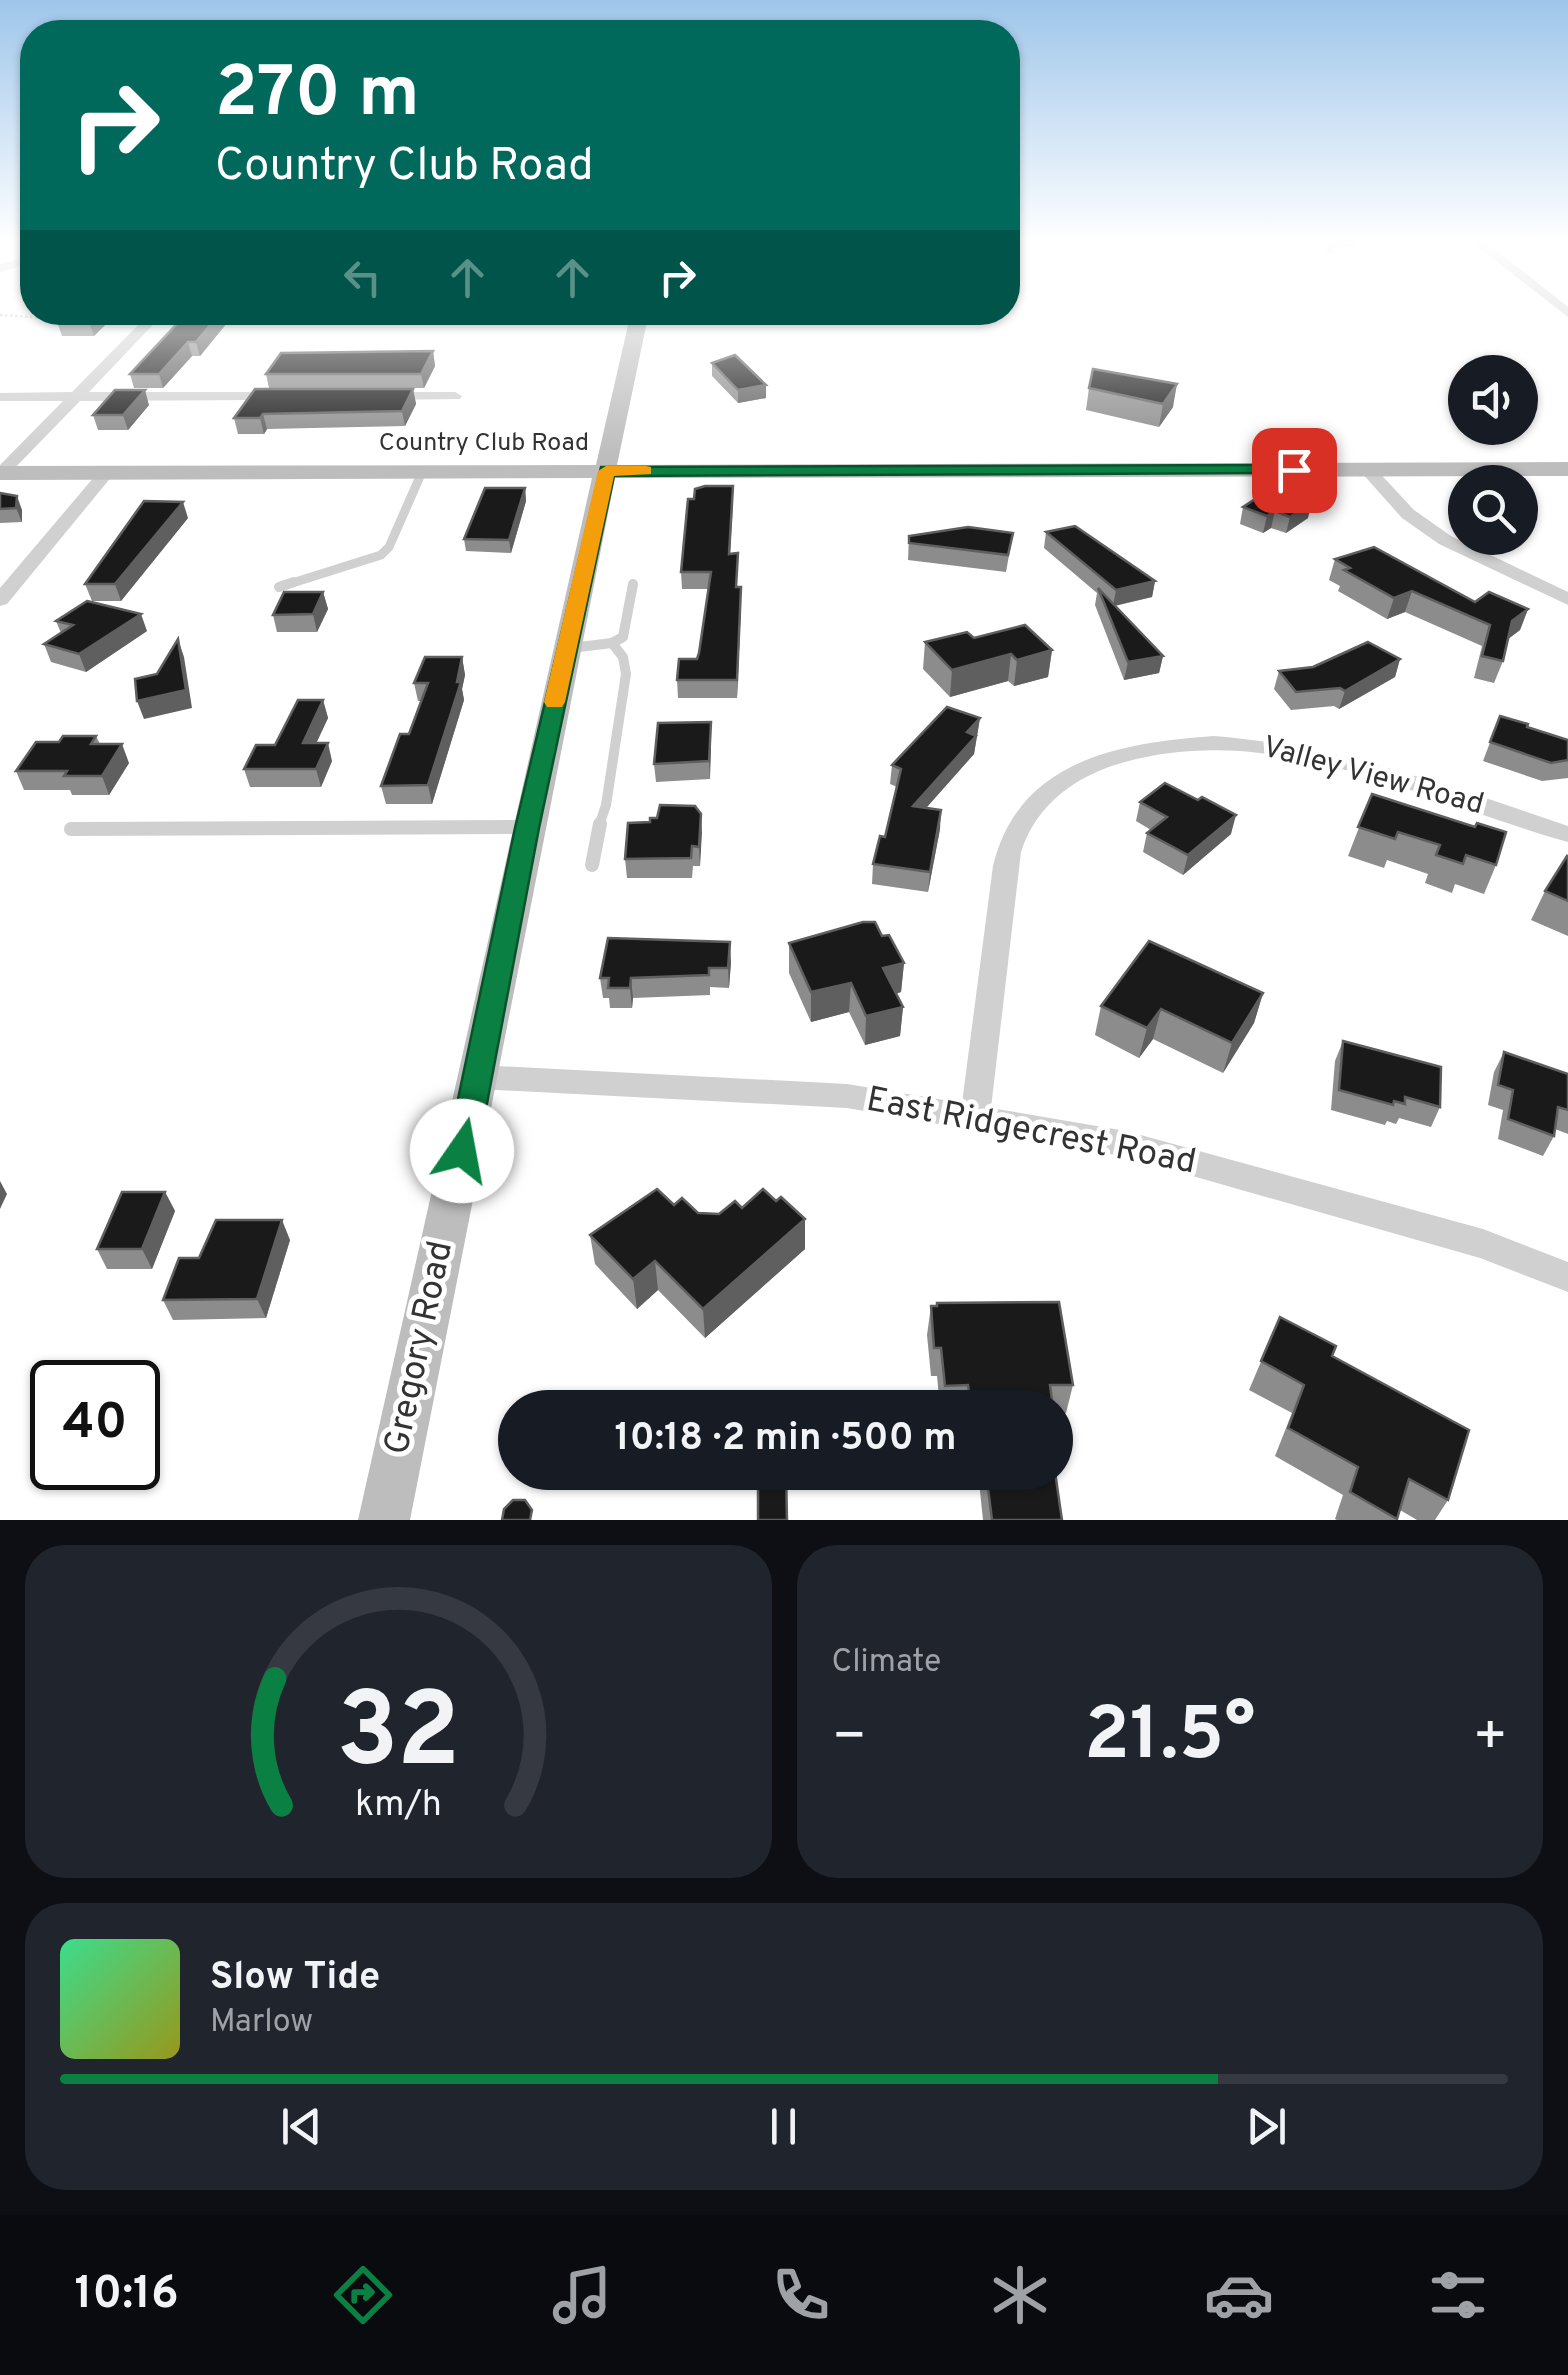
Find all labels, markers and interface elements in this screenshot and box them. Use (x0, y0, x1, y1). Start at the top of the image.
text: 270 m (215, 52, 420, 141)
icon: right (50, 60, 180, 190)
text: Country Club Road (215, 139, 594, 196)
icon: left (335, 250, 390, 305)
icon: ahead (440, 250, 495, 305)
icon: ahead (545, 250, 600, 305)
icon: right (650, 250, 705, 305)
map controls (1448, 355, 1538, 555)
button: sound (1448, 355, 1538, 445)
street label: Country Club Road (379, 428, 589, 460)
pin (1252, 428, 1337, 513)
icon: arrive (1267, 443, 1322, 498)
button: search (1448, 465, 1538, 555)
street label: Valley View Road (1258, 730, 1488, 824)
street label: East Ridgecrest Road (862, 1078, 1200, 1186)
position arrow (410, 1099, 514, 1203)
street label: Gregory Road (376, 1237, 464, 1459)
speed limit sign: 40 (30, 1360, 160, 1490)
text: 10:18 · 2 min · 500 m (615, 1415, 956, 1464)
text: Climate (832, 1643, 941, 1683)
text: 32 (336, 1671, 460, 1803)
text: 21.5° (1084, 1691, 1255, 1786)
text: − (832, 1704, 867, 1774)
text: + (1473, 1704, 1508, 1774)
text: km/h (355, 1783, 442, 1829)
text: Slow Tide (210, 1954, 380, 2003)
text: Marlow (210, 2003, 313, 2043)
icon: previous (274, 2099, 329, 2154)
icon: pause (756, 2099, 811, 2154)
icon: next (1239, 2099, 1294, 2154)
icon: directions (328, 2260, 398, 2330)
icon: music (547, 2260, 617, 2330)
icon: phone (766, 2260, 836, 2330)
icon: climate (985, 2260, 1055, 2330)
icon: car (1204, 2260, 1274, 2330)
icon: filters (1423, 2260, 1493, 2330)
text: 10:16 (75, 2267, 179, 2324)

